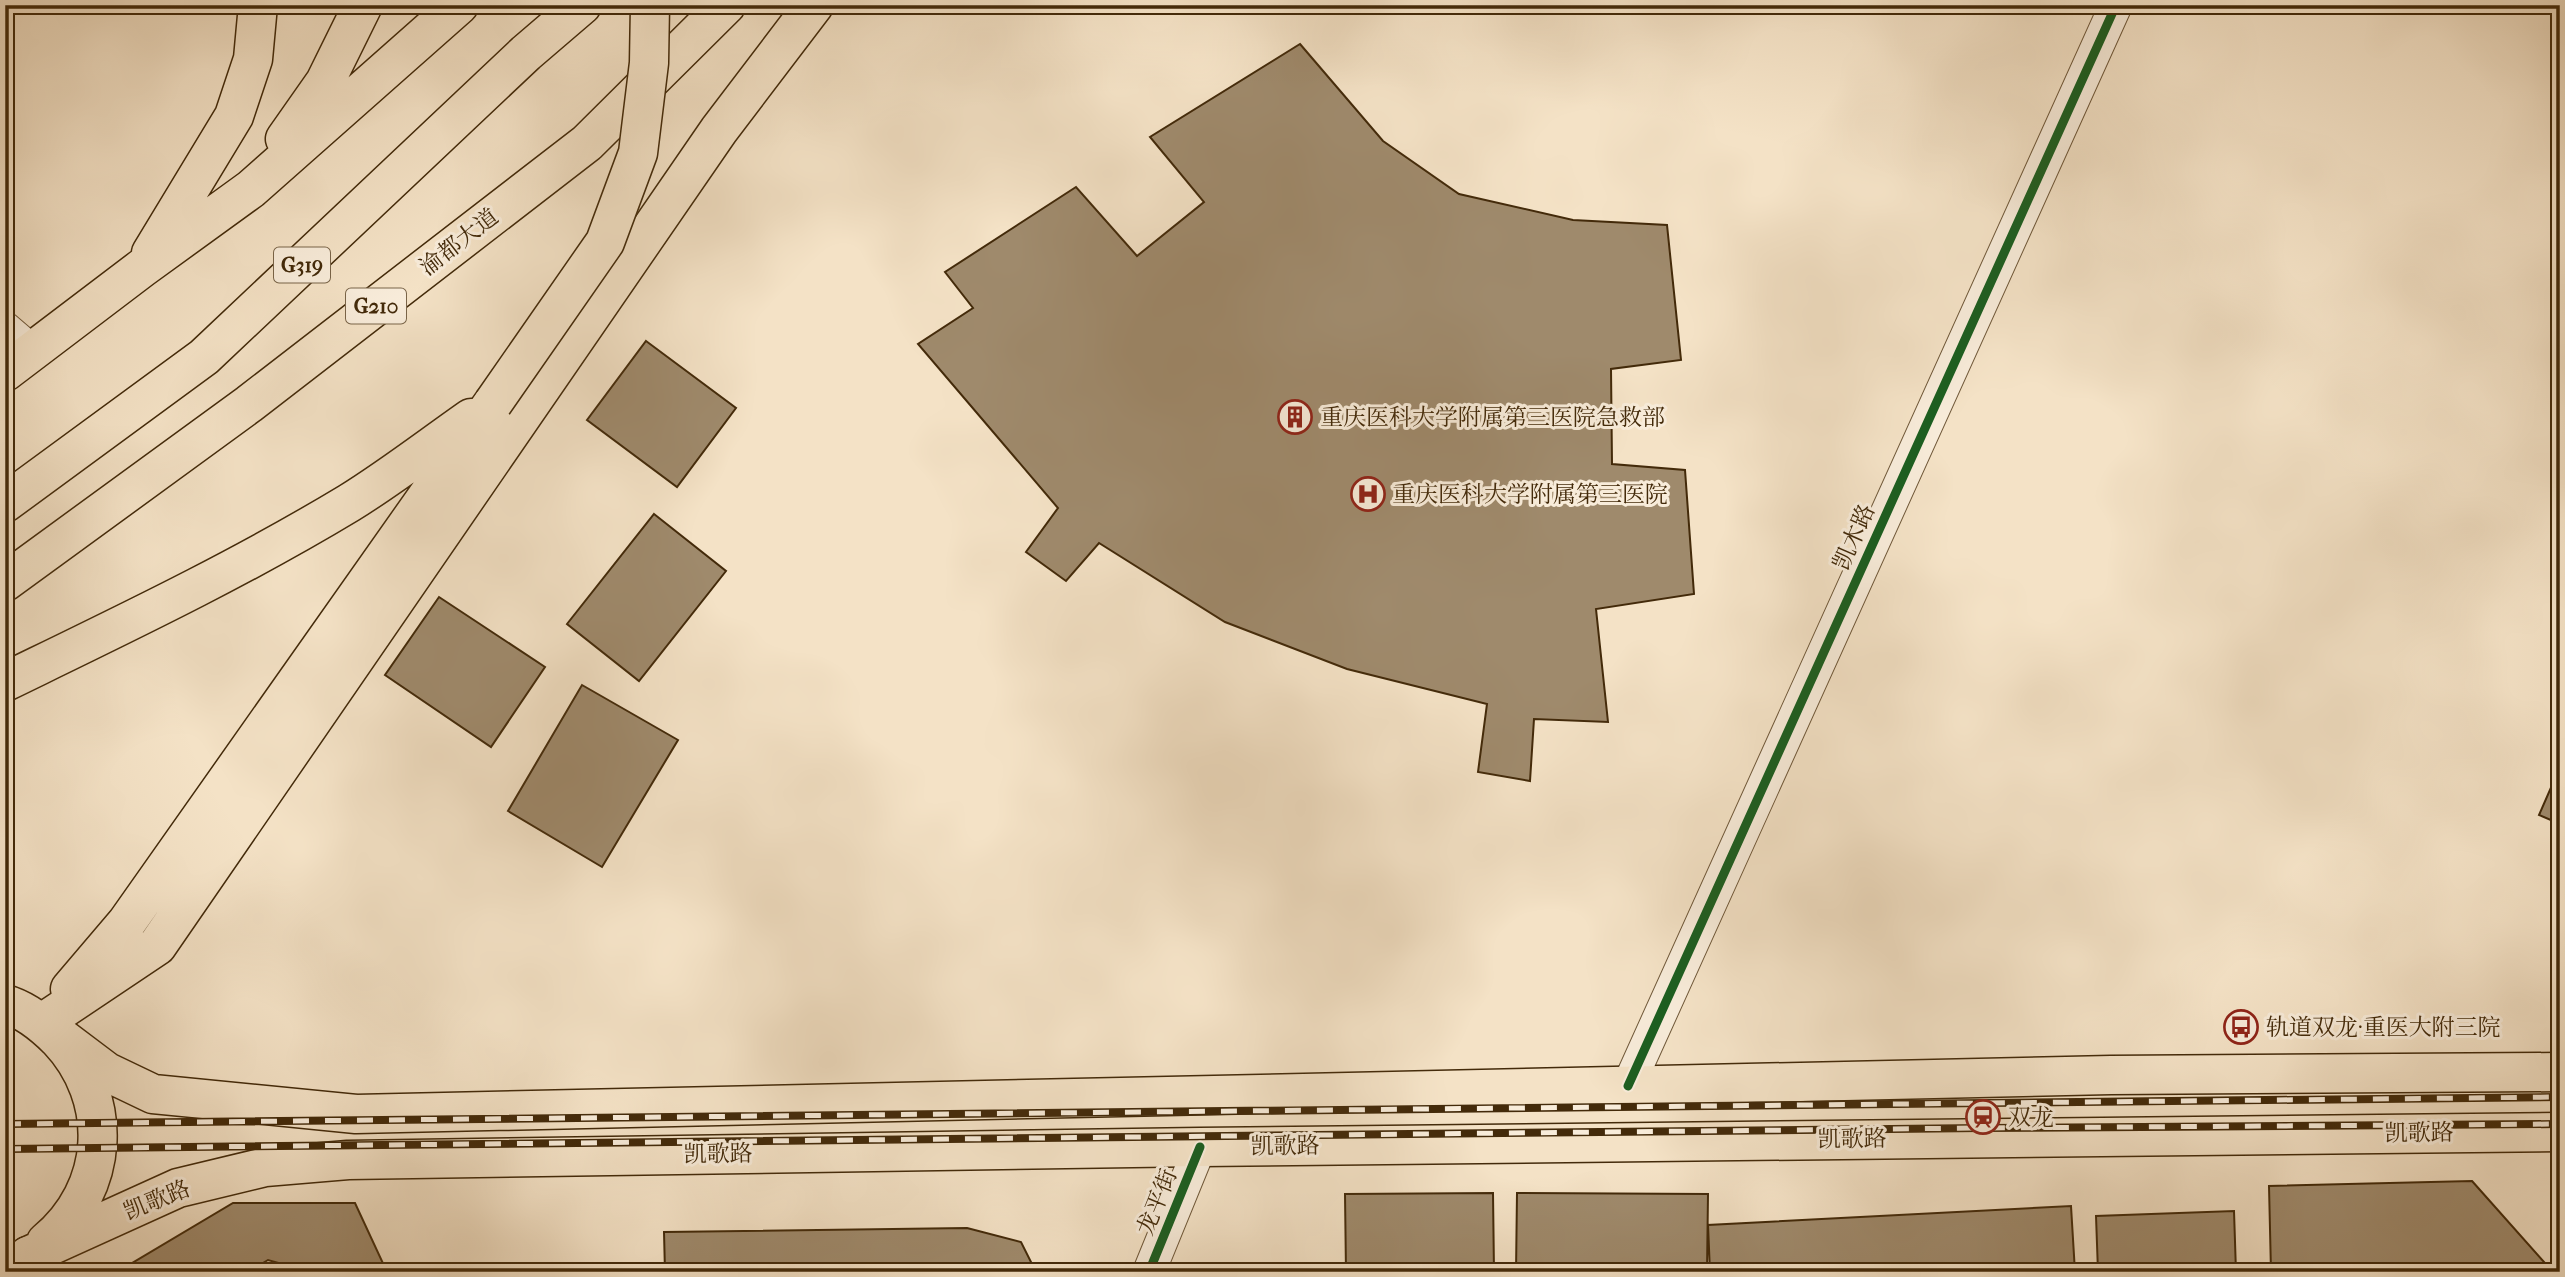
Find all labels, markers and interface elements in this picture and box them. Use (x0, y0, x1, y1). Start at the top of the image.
street label: 渝都大道 (414, 203, 504, 281)
road number: G319 (274, 247, 330, 282)
road number: G210 (346, 288, 406, 324)
building icon: 重庆医科大学附属第三医院急救部 (1276, 398, 1314, 436)
place label: 重庆医科大学附属第三医院急救部 (1320, 404, 1665, 431)
hospital icon: 重庆医科大学附属第三医院 (1349, 475, 1387, 513)
place label: 重庆医科大学附属第三医院 (1392, 481, 1668, 508)
street label: 凯木路 (1828, 500, 1880, 574)
bus stop icon: 轨道双龙·重医大附三院 (2222, 1008, 2260, 1046)
place label: 轨道双龙·重医大附三院 (2266, 1014, 2501, 1041)
station icon: 双龙 (1964, 1098, 2002, 1136)
place label: 双龙 (2008, 1104, 2054, 1131)
street label: 凯歌路 (2384, 1119, 2454, 1147)
street label: 凯歌路 (1817, 1125, 1887, 1153)
street label: 凯歌路 (1250, 1132, 1320, 1160)
street label: 凯歌路 (683, 1140, 753, 1168)
street label: 龙平街 (1132, 1165, 1182, 1239)
street label: 凯歌路 (120, 1175, 194, 1225)

